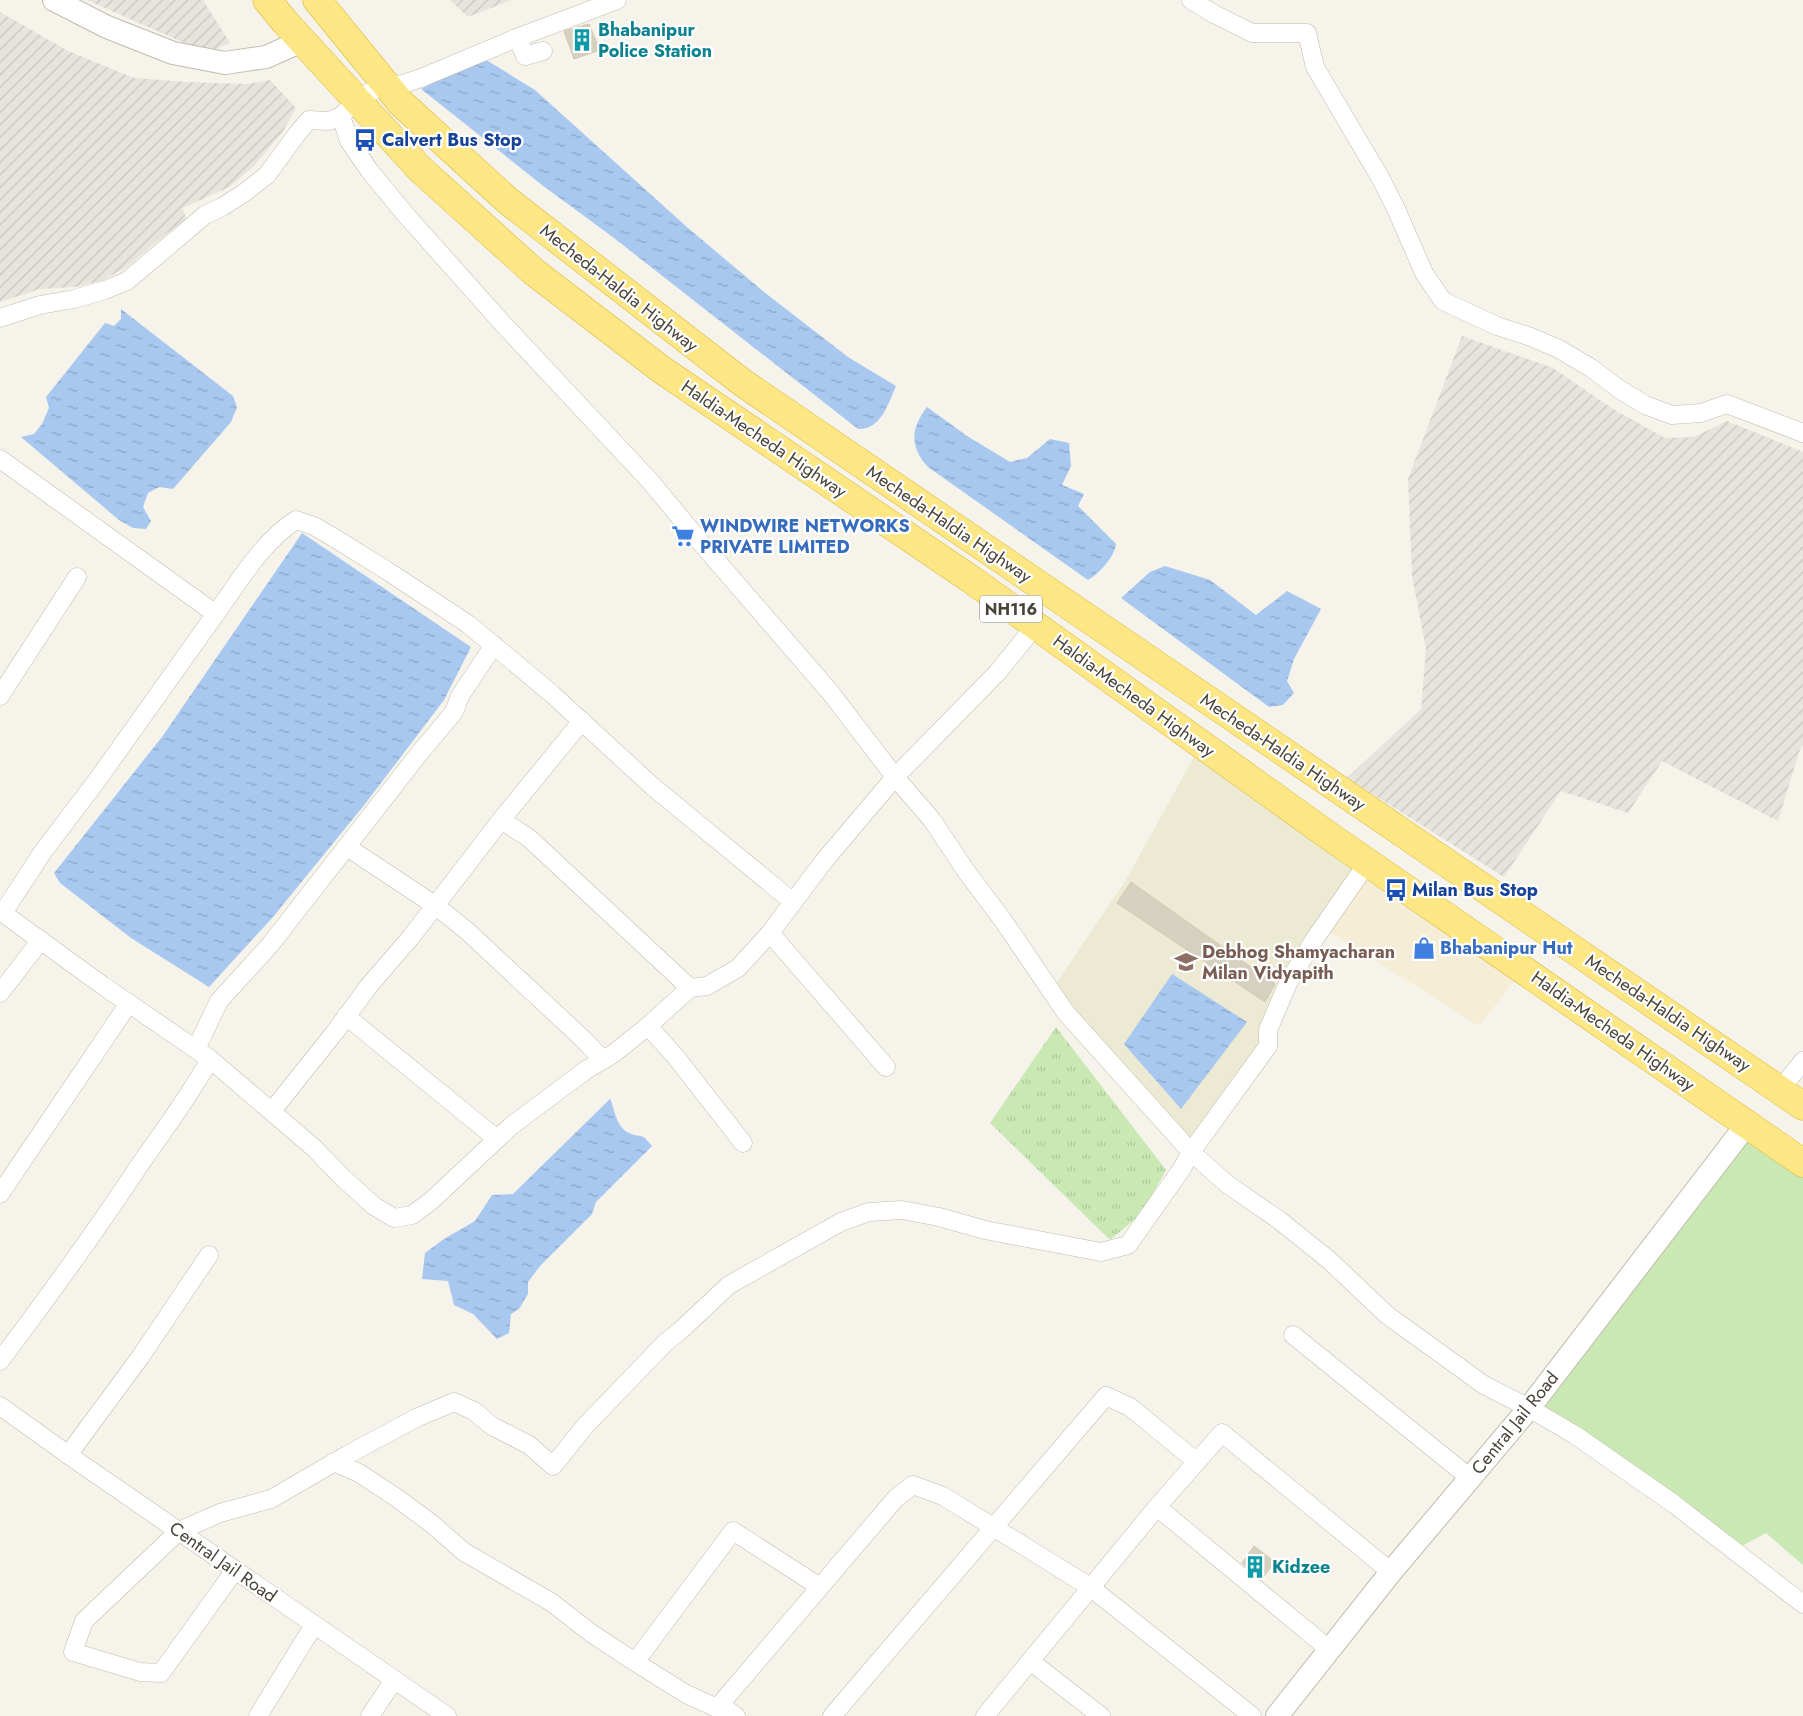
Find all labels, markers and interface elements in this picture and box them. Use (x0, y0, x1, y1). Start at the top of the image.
place label: Bhabanipur Police Station (598, 17, 712, 64)
building icon: Bhabanipur Police Station (569, 27, 595, 53)
bus stop icon: Calvert Bus Stop (352, 127, 378, 153)
place label: Calvert Bus Stop (382, 127, 522, 153)
street label: Mecheda-Haldia Highway (534, 218, 704, 358)
street label: Haldia-Mecheda Highway (676, 374, 852, 504)
street label: Mecheda-Haldia Highway (861, 459, 1037, 589)
place label: WINDWIRE NETWORKS PRIVATE LIMITED (700, 513, 910, 560)
supermarket icon: WINDWIRE NETWORKS PRIVATE LIMITED (670, 523, 696, 549)
road number: NH116 (980, 596, 1042, 622)
street label: Haldia-Mecheda Highway (1048, 628, 1220, 764)
street label: Mecheda-Haldia Highway (1195, 687, 1371, 817)
bus stop icon: Milan Bus Stop (1383, 877, 1409, 903)
place label: Milan Bus Stop (1412, 877, 1538, 903)
shop icon: Bhabanipur Hut (1411, 935, 1437, 961)
place label: Bhabanipur Hut (1440, 935, 1573, 961)
place label: Debhog Shamyacharan Milan Vidyapith (1202, 939, 1395, 986)
street label: Mecheda-Haldia Highway (1580, 948, 1756, 1078)
school or university icon: Debhog Shamyacharan Milan Vidyapith (1173, 949, 1199, 975)
street label: Haldia-Mecheda Highway (1526, 965, 1700, 1097)
street label: Central Jail Road (1465, 1366, 1565, 1480)
street label: Central Jail Road (164, 1515, 282, 1609)
building icon: Kidzee (1242, 1554, 1268, 1580)
place label: Kidzee (1272, 1554, 1330, 1580)

